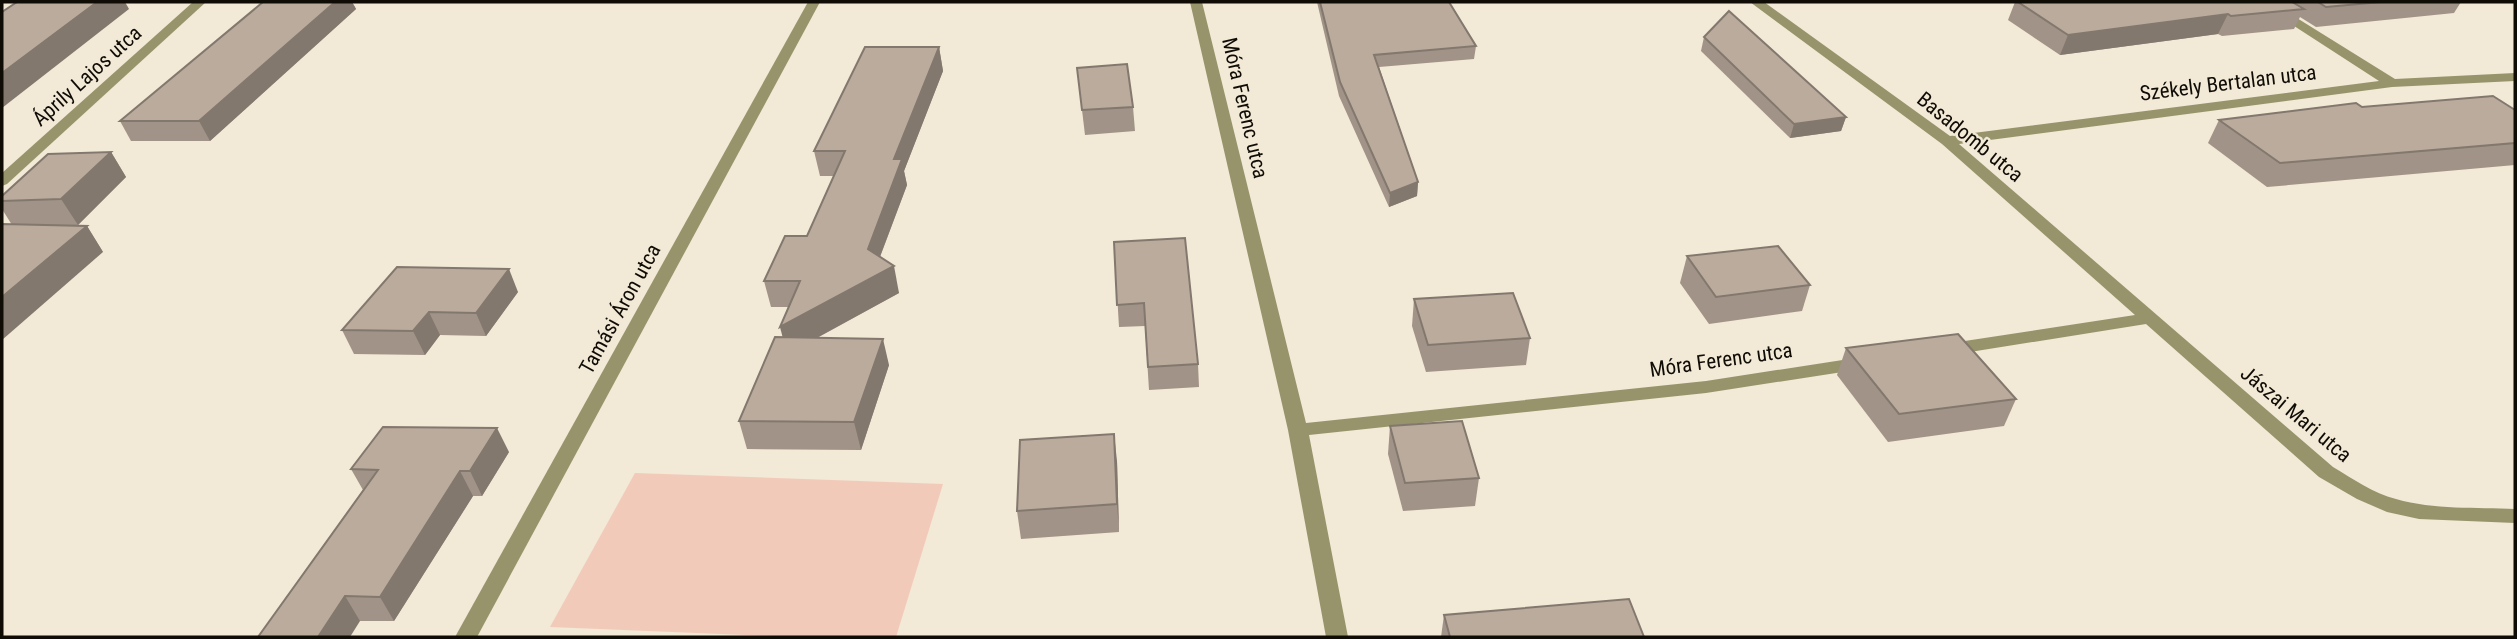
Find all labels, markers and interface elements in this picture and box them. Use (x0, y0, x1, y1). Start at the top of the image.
street label: Áprily Lajos utca (28, 21, 146, 131)
street label: Móra Ferenc utca (1217, 35, 1273, 181)
street label: Székely Bertalan utca (2138, 60, 2318, 106)
street label: Basadomb utca (1912, 87, 2028, 187)
street label: Tamási Áron utca (574, 240, 666, 378)
street label: Móra Ferenc utca (1648, 338, 1794, 382)
street label: Jászai Mari utca (2236, 361, 2356, 467)

